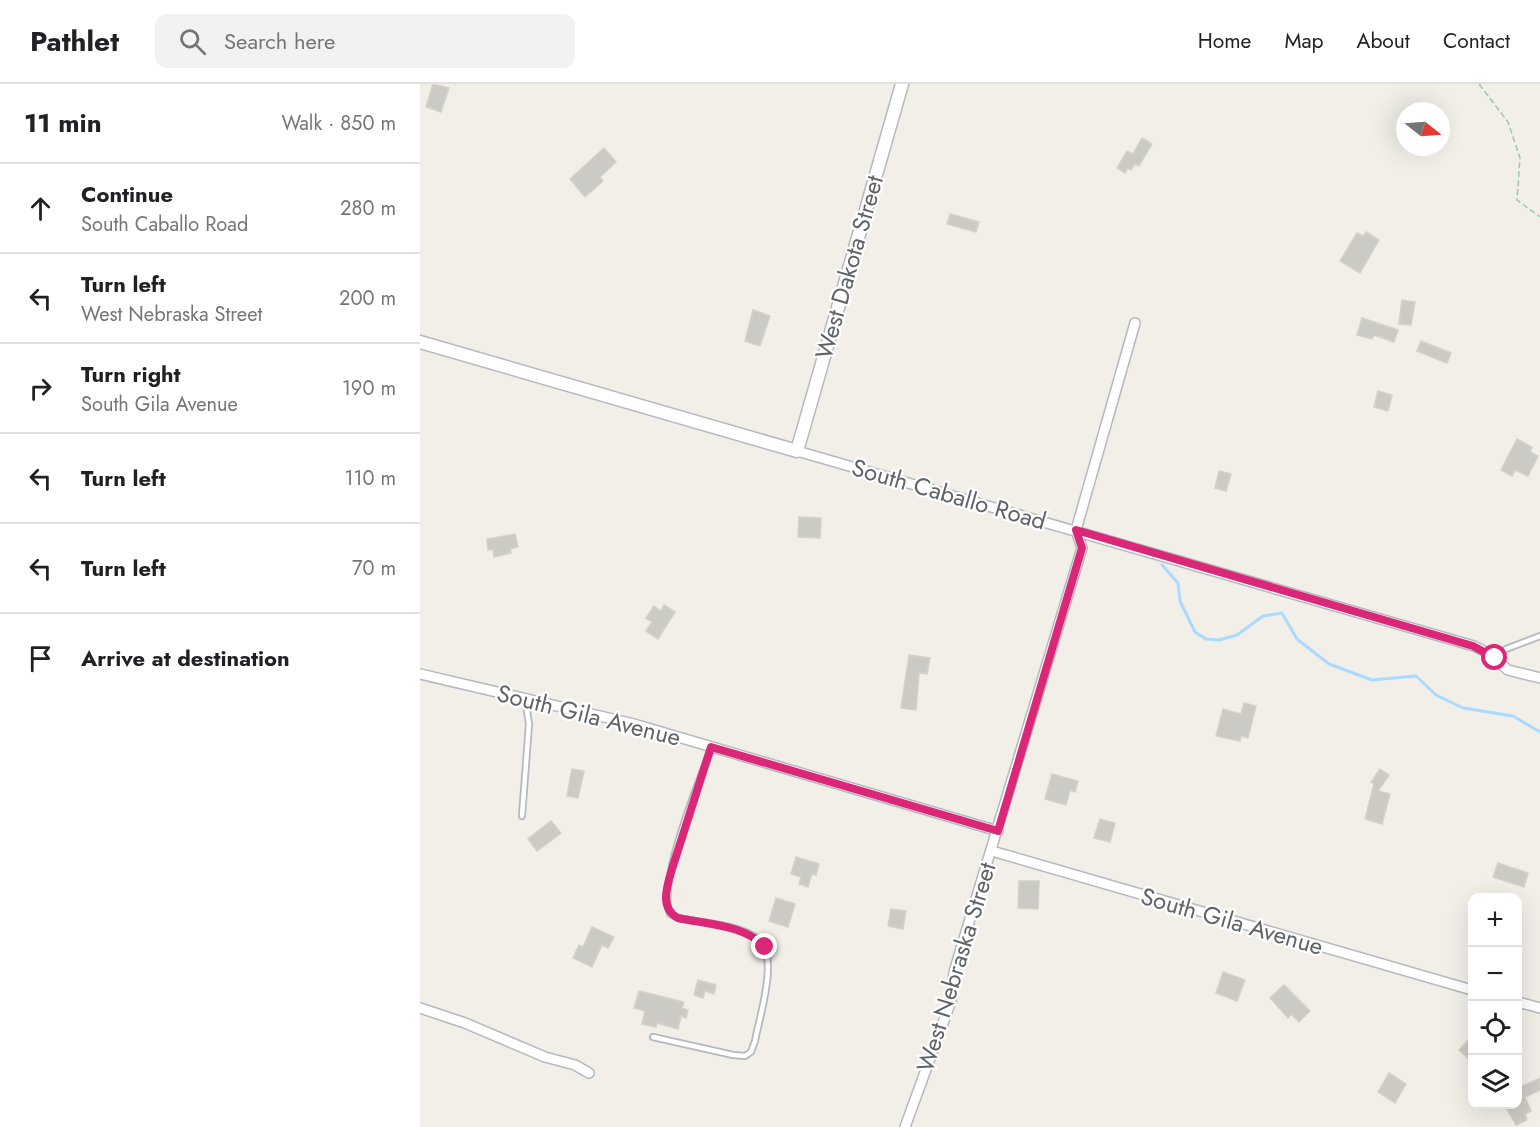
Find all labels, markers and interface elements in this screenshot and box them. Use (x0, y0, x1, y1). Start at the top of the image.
search box (155, 14, 575, 68)
text: Pathlet (30, 21, 119, 62)
icon: search (176, 25, 209, 58)
text: Search here (224, 25, 335, 57)
text: Home (1198, 26, 1251, 56)
text: Map (1284, 26, 1324, 56)
text: About (1357, 26, 1410, 56)
text: Contact (1443, 26, 1510, 56)
north arrow (1396, 102, 1450, 156)
text: 11 min (24, 104, 102, 142)
text: Walk · 850 m (281, 109, 396, 138)
street label: West Dakota Street (806, 171, 892, 363)
text: Continue (81, 178, 173, 210)
icon: ahead (24, 192, 57, 225)
text: 280 m (340, 194, 396, 223)
text: South Caballo Road (81, 210, 248, 239)
text: Turn left (81, 268, 166, 300)
icon: left (24, 282, 57, 315)
text: 200 m (339, 284, 396, 313)
text: West Nebraska Street (81, 300, 262, 329)
text: Turn right (81, 358, 181, 390)
icon: right (24, 372, 57, 405)
text: 190 m (342, 374, 396, 403)
text: South Gila Avenue (81, 390, 238, 419)
street label: South Caballo Road (848, 450, 1050, 538)
icon: left (24, 462, 57, 495)
text: Turn left (81, 462, 166, 494)
text: 110 m (344, 464, 396, 493)
icon: left (24, 552, 57, 585)
text: Turn left (81, 552, 166, 584)
text: 70 m (352, 554, 396, 583)
icon: arrive (24, 642, 57, 675)
text: Arrive at destination (81, 642, 290, 674)
route start (1481, 644, 1507, 670)
street label: South Gila Avenue (493, 675, 685, 755)
street label: West Nebraska Street (907, 858, 1005, 1076)
street label: South Gila Avenue (1137, 878, 1327, 964)
map controls (1468, 893, 1522, 1109)
button: + (1468, 893, 1522, 947)
route end (751, 933, 777, 959)
button: − (1468, 947, 1522, 1001)
button: locate (1468, 1001, 1522, 1055)
button: layers (1468, 1055, 1522, 1109)

